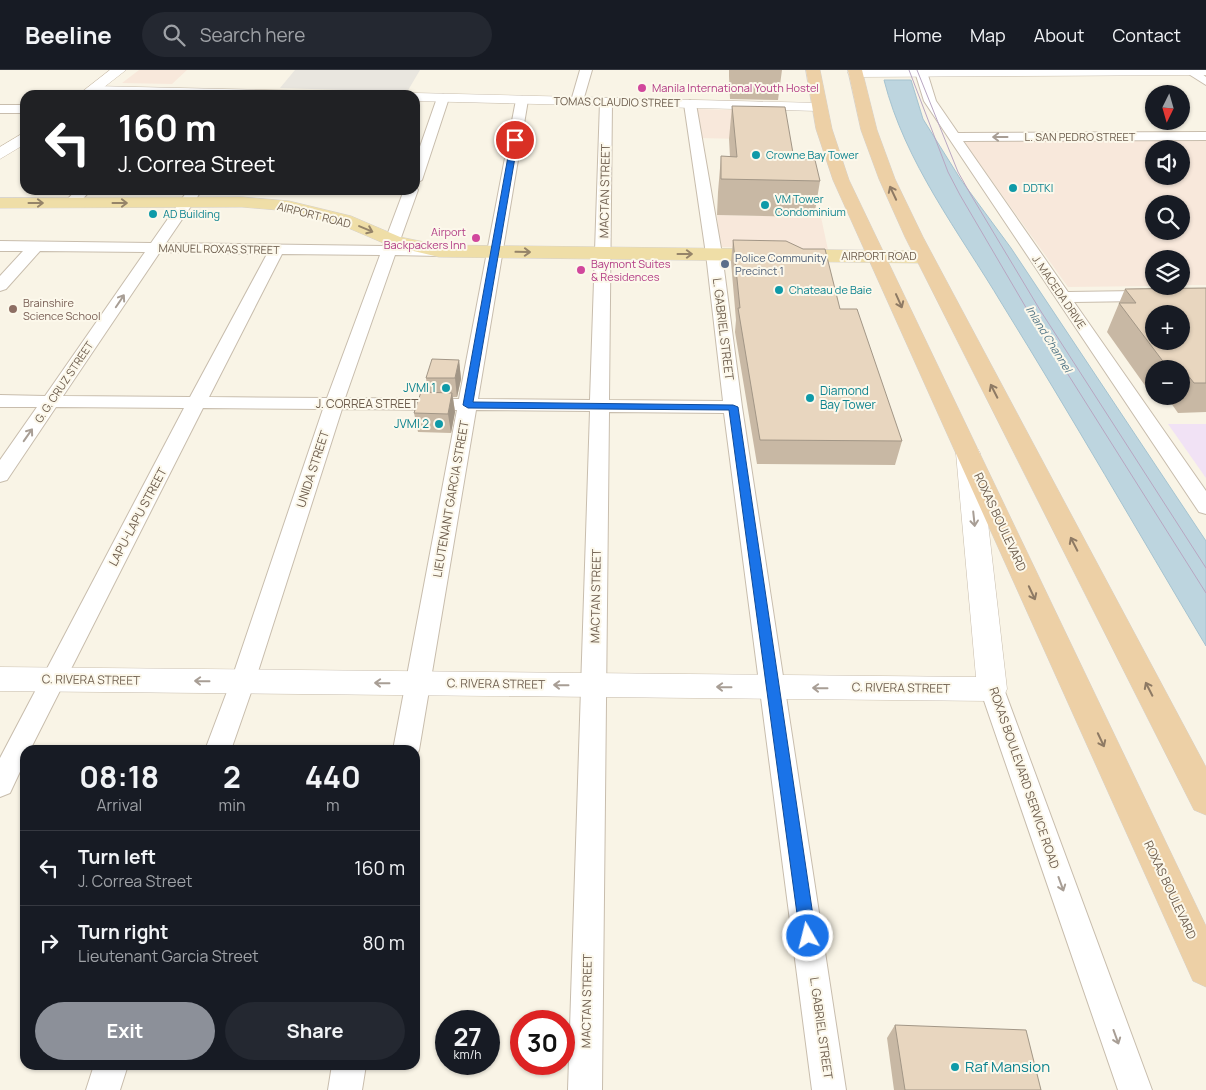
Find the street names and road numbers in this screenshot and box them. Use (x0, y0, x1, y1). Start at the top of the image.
street label: TOMAS CLAUDIO STREET (553, 93, 681, 110)
street label: L. SAN PEDRO STREET (1025, 129, 1136, 144)
street label: MACTAN STREET (595, 143, 614, 238)
street label: AIRPORT ROAD (276, 198, 353, 231)
street label: MANUEL ROXAS STREET (158, 240, 280, 257)
street label: AIRPORT ROAD (841, 248, 917, 263)
street label: J. MACEDA DRIVE (1029, 252, 1090, 331)
street label: L. GABRIEL STREET (709, 277, 738, 382)
street label: G. G. CRUZ STREET (31, 338, 97, 425)
street label: J. CORREA STREET (316, 395, 419, 412)
street label: LIEUTENANT GARCIA STREET (428, 418, 473, 579)
street label: UNIDA STREET (292, 427, 333, 510)
street label: LAPU-LAPU STREET (104, 464, 171, 569)
street label: ROXAS BOULEVARD (970, 470, 1031, 574)
street label: MACTAN STREET (586, 548, 605, 643)
street label: C. RIVERA STREET (42, 670, 141, 689)
street label: C. RIVERA STREET (447, 674, 546, 693)
street label: C. RIVERA STREET (852, 678, 951, 697)
street label: ROXAS BOULEVARD SERVICE ROAD (985, 685, 1064, 871)
street label: ROXAS BOULEVARD (1140, 838, 1201, 942)
street label: MACTAN STREET (577, 953, 596, 1048)
street label: L. GABRIEL STREET (806, 976, 837, 1081)

